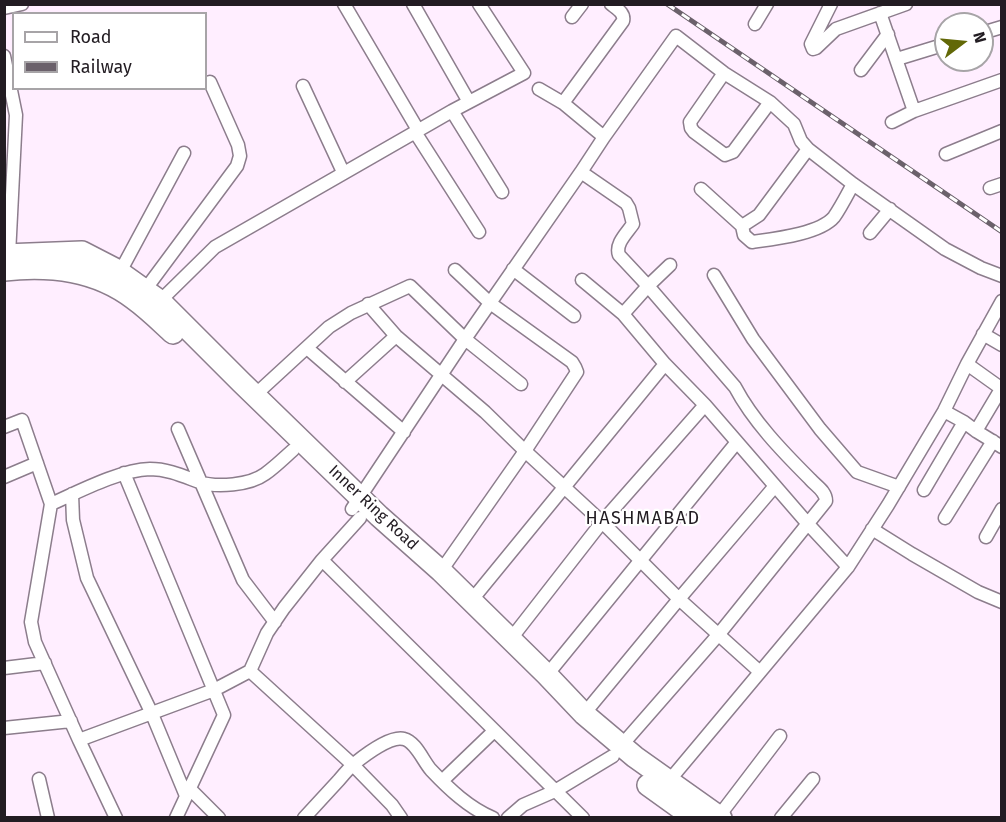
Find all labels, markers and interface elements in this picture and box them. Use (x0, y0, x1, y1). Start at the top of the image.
legend (12, 12, 207, 90)
north arrow (934, 12, 994, 72)
text: Road (70, 26, 112, 48)
text: N (969, 30, 990, 45)
text: Railway (70, 56, 132, 78)
street label: Inner Ring Road (324, 462, 422, 554)
district label: HASHMABAD (585, 508, 701, 530)

